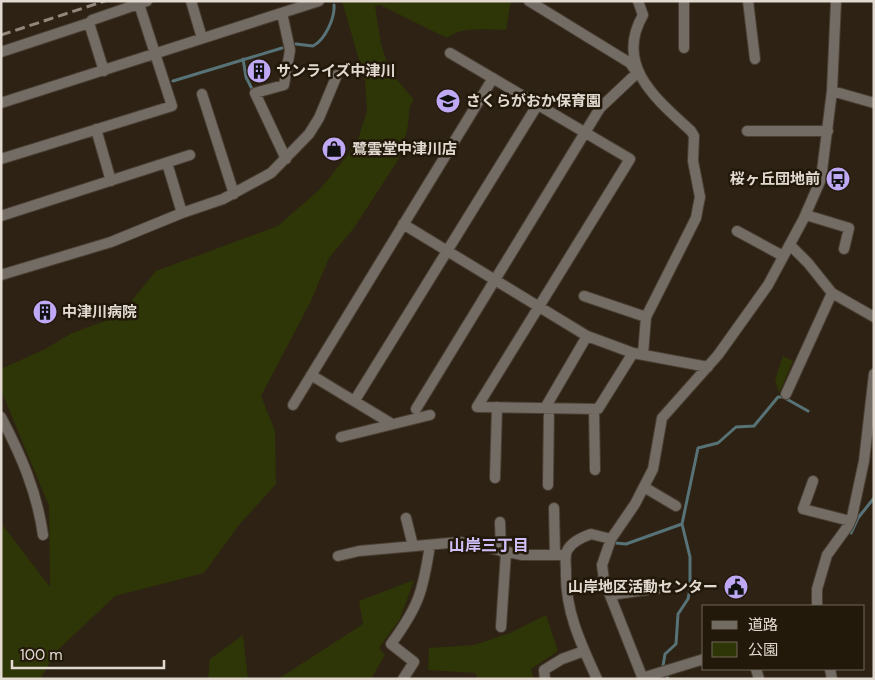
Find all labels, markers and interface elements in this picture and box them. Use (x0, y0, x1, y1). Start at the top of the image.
building icon: サンライズ中津川 (246, 58, 272, 84)
place label: サンライズ中津川 (276, 61, 396, 81)
school or university icon: さくらがおか保育園 (435, 88, 461, 114)
place label: さくらがおか保育園 (466, 91, 601, 111)
shop icon: 鷺雲堂中津川店 (321, 136, 347, 162)
place label: 鷺雲堂中津川店 (352, 139, 457, 159)
bus stop icon: 桜ヶ丘団地前 (825, 166, 851, 192)
place label: 桜ヶ丘団地前 (730, 169, 820, 189)
building icon: 中津川病院 (32, 299, 58, 325)
place label: 中津川病院 (62, 302, 137, 322)
district label: 山岸三丁目 (449, 535, 529, 556)
public building icon: 山岸地区活動センター (723, 574, 749, 600)
place label: 山岸地区活動センター (568, 577, 718, 597)
legend (702, 605, 865, 670)
text: 道路 (748, 615, 778, 635)
scale bar (12, 638, 165, 670)
text: 公園 (748, 640, 778, 660)
text: 100 m (20, 645, 63, 665)

